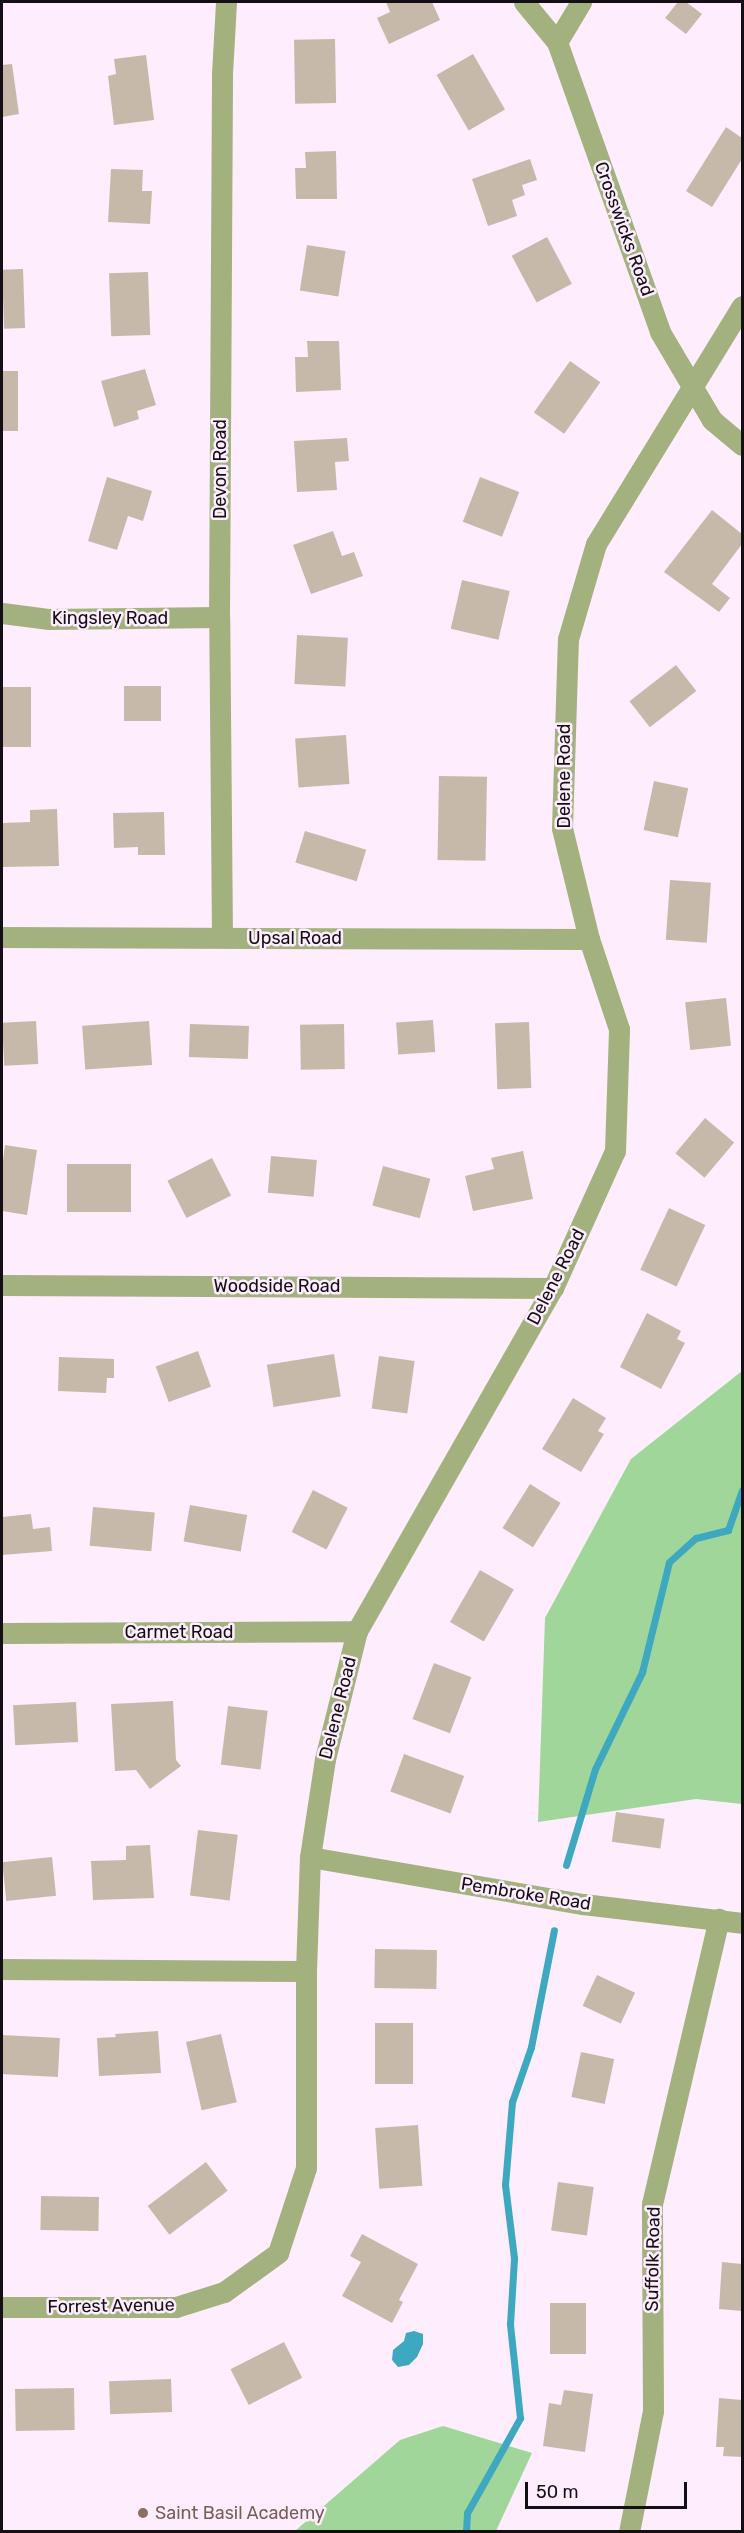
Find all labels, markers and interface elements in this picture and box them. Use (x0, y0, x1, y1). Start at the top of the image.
street label: Crosswicks Road (590, 159, 658, 299)
street label: Devon Road (209, 419, 231, 519)
street label: Kingsley Road (51, 607, 169, 629)
street label: Delene Road (553, 724, 575, 828)
street label: Upsal Road (248, 927, 342, 949)
street label: Delene Road (523, 1225, 589, 1329)
street label: Woodside Road (214, 1275, 340, 1297)
street label: Carmet Road (125, 1621, 233, 1643)
street label: Delene Road (315, 1654, 361, 1762)
street label: Pembroke Road (460, 1873, 592, 1915)
street label: Suffolk Road (641, 2206, 665, 2312)
street label: Forrest Avenue (47, 2294, 175, 2318)
scale bar (528, 2470, 690, 2508)
text: 50 m (536, 2481, 579, 2503)
place label: Saint Basil Academy (155, 2502, 325, 2524)
marker: Saint Basil Academy (136, 2506, 150, 2520)

